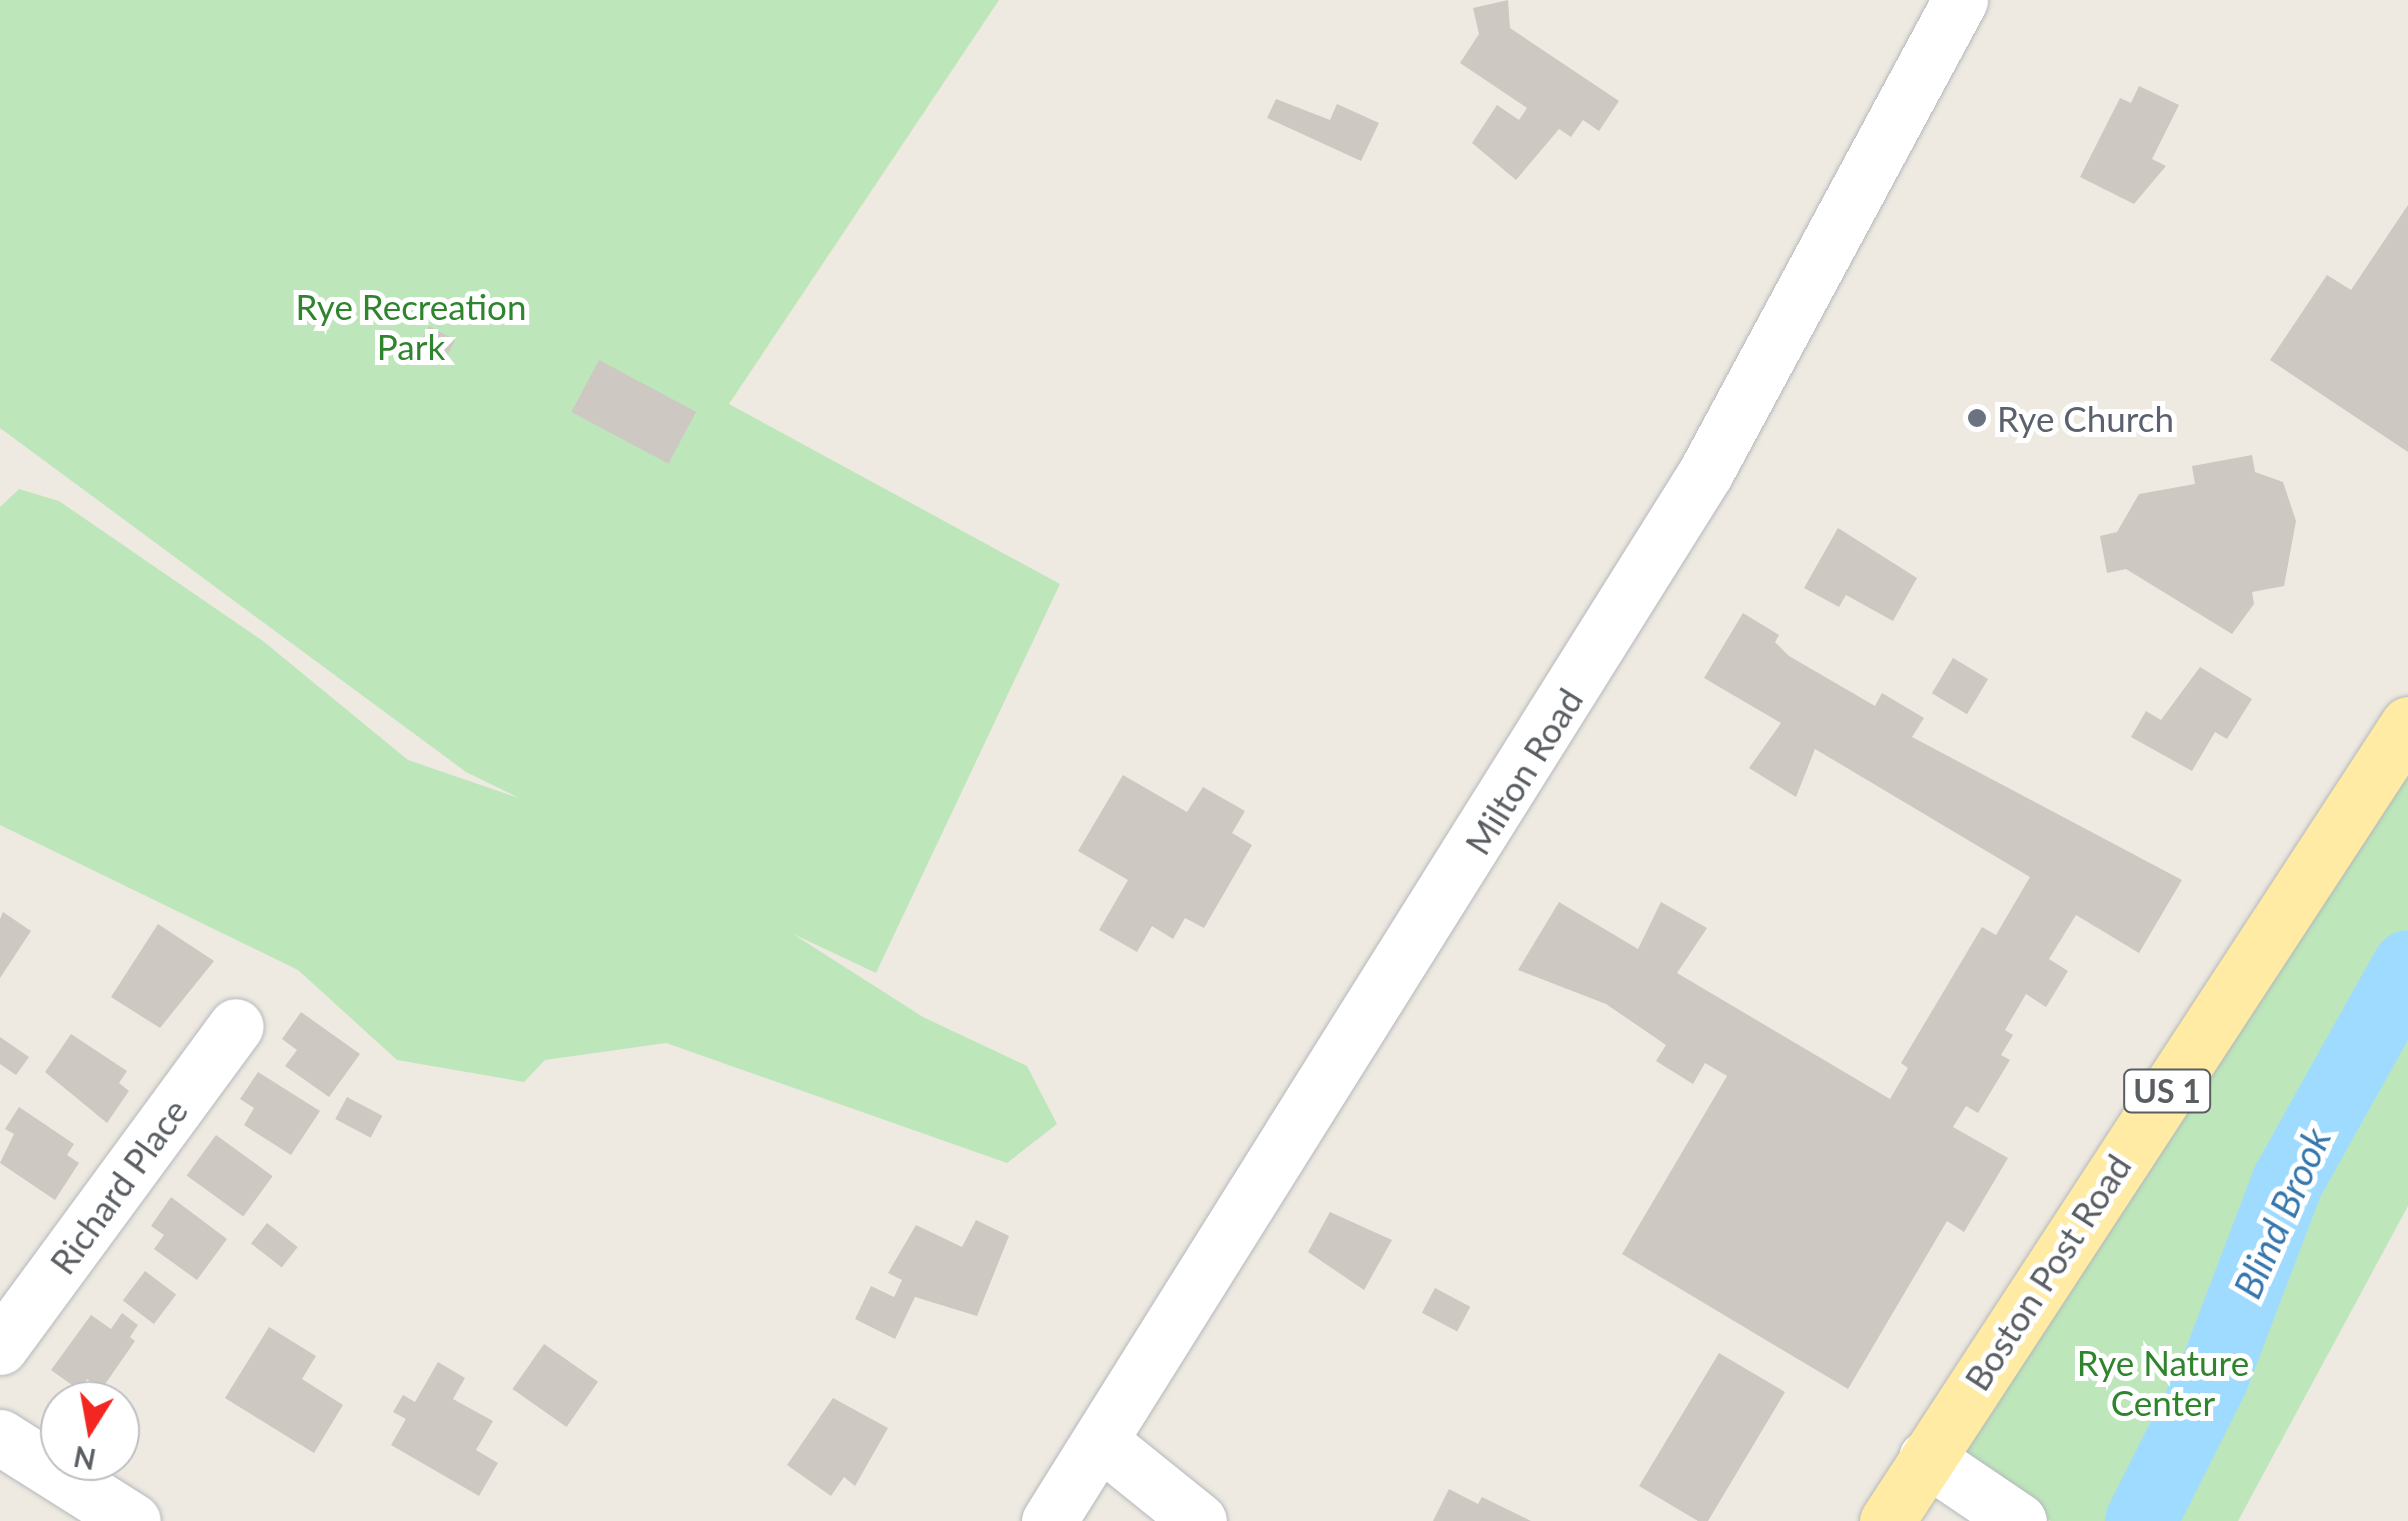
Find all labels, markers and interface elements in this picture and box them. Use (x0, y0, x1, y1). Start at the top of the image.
park label: Rye Recreation Park (296, 285, 526, 367)
place label: Rye Church (1997, 397, 2174, 439)
marker: Rye Church (1966, 407, 1988, 429)
street label: Milton Road (1456, 680, 1590, 862)
road number: US 1 (2122, 1064, 2212, 1118)
street label: Richard Place (41, 1090, 195, 1282)
water label: Blind Brook (2224, 1121, 2340, 1305)
street label: Boston Post Road (1955, 1146, 2139, 1398)
park label: Rye Nature Center (2077, 1341, 2249, 1423)
north arrow (40, 1381, 140, 1481)
text: N (71, 1440, 98, 1477)

